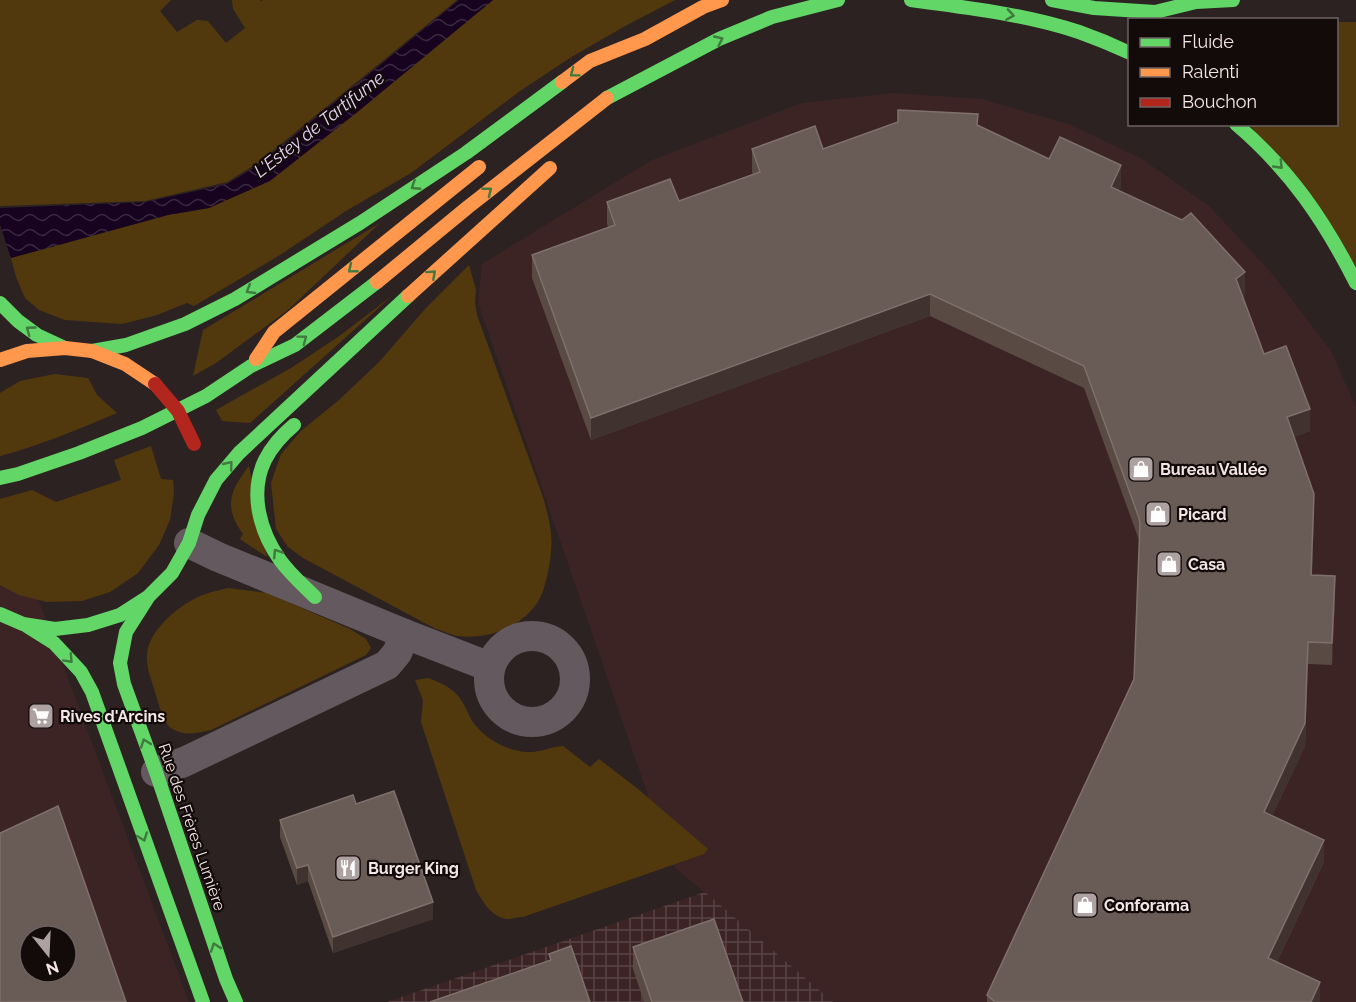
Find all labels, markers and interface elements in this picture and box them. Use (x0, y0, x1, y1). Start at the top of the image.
one-way arrow (1006, 8, 1015, 20)
legend (1128, 18, 1338, 126)
text: Fluide (1182, 31, 1234, 52)
one-way arrow (712, 35, 723, 47)
text: Ralenti (1182, 61, 1239, 82)
water label: L'Estey de Tartifume (250, 66, 389, 181)
one-way arrow (570, 66, 581, 77)
text: Bouchon (1182, 91, 1257, 112)
one-way arrow (1272, 158, 1283, 168)
one-way arrow (411, 179, 422, 190)
one-way arrow (482, 187, 493, 198)
one-way arrow (348, 262, 359, 273)
one-way arrow (425, 270, 436, 281)
one-way arrow (246, 282, 256, 294)
one-way arrow (25, 326, 36, 337)
one-way arrow (296, 335, 307, 346)
shop icon: Bureau Vallée (1126, 454, 1156, 484)
place label: Bureau Vallée (1160, 460, 1268, 479)
one-way arrow (222, 461, 233, 472)
shop icon: Picard (1143, 499, 1173, 529)
place label: Picard (1178, 505, 1227, 524)
one-way arrow (272, 549, 284, 559)
shop icon: Casa (1154, 549, 1184, 579)
place label: Casa (1188, 555, 1225, 574)
one-way arrow (62, 652, 73, 662)
supermarket icon: Rives d'Arcins (26, 701, 56, 731)
place label: Rives d'Arcins (60, 707, 165, 726)
one-way arrow (140, 738, 153, 749)
street label: Rue des Frères Lumière (154, 741, 230, 913)
one-way arrow (136, 831, 149, 842)
restaurant icon: Burger King (333, 853, 363, 883)
place label: Burger King (368, 859, 459, 878)
shop icon: Conforama (1070, 890, 1100, 920)
place label: Conforama (1104, 896, 1189, 915)
north arrow (18, 924, 78, 984)
one-way arrow (210, 942, 223, 953)
text: N (44, 957, 61, 979)

